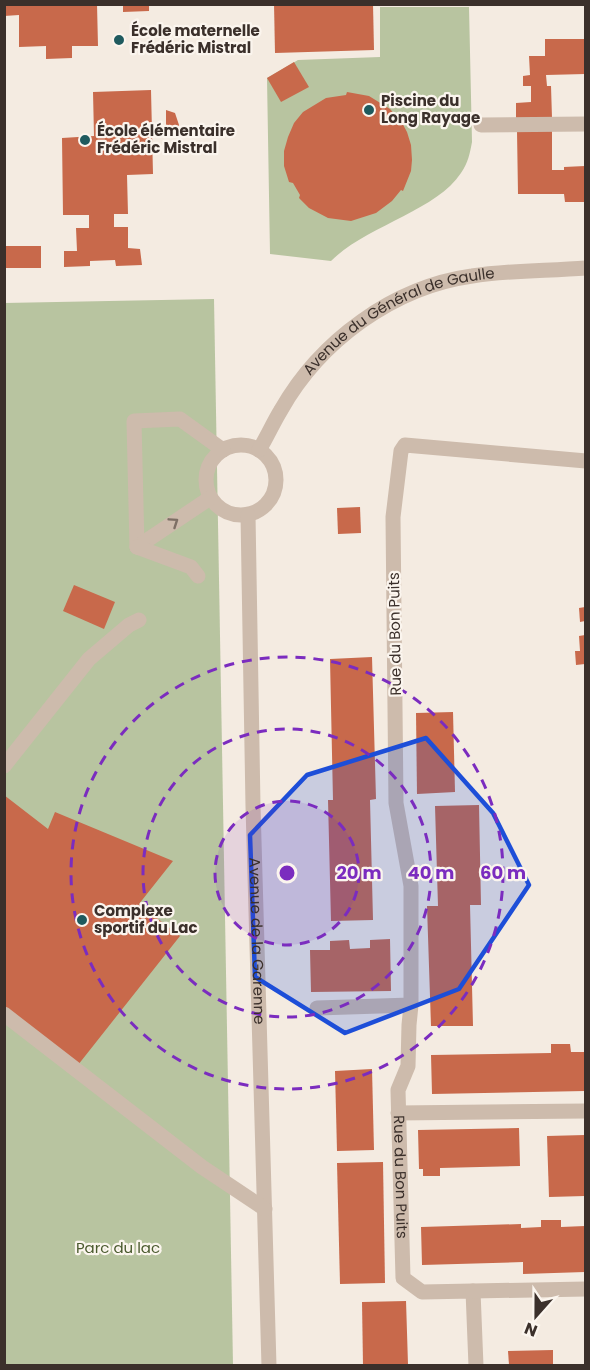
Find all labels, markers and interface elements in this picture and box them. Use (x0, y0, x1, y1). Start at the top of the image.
place label: École maternelle Frédéric Mistral (131, 20, 260, 58)
marker: École maternelle Frédéric Mistral (112, 33, 126, 47)
place label: Piscine du Long Rayage (381, 90, 480, 128)
marker: Piscine du Long Rayage (362, 103, 376, 117)
place label: École élémentaire Frédéric Mistral (97, 120, 235, 158)
marker: École élémentaire Frédéric Mistral (78, 133, 92, 147)
street label: Avenue du Général de Gaulle (298, 262, 496, 380)
one-way arrow (167, 518, 178, 529)
street label: Rue du Bon Puits (383, 572, 406, 696)
street label: Avenue de la Garenne (244, 857, 270, 1025)
text: 20 m (337, 860, 381, 885)
text: 40 m (408, 860, 454, 885)
text: 60 m (480, 860, 526, 885)
centre of rings (277, 863, 297, 883)
place label: Complexe sportif du Lac (94, 900, 198, 938)
marker: Complexe sportif du Lac (75, 913, 89, 927)
street label: Rue du Bon Puits (389, 1115, 413, 1239)
park label: Parc du lac (76, 1237, 160, 1258)
north arrow (506, 1286, 566, 1346)
text: N (521, 1317, 541, 1342)

